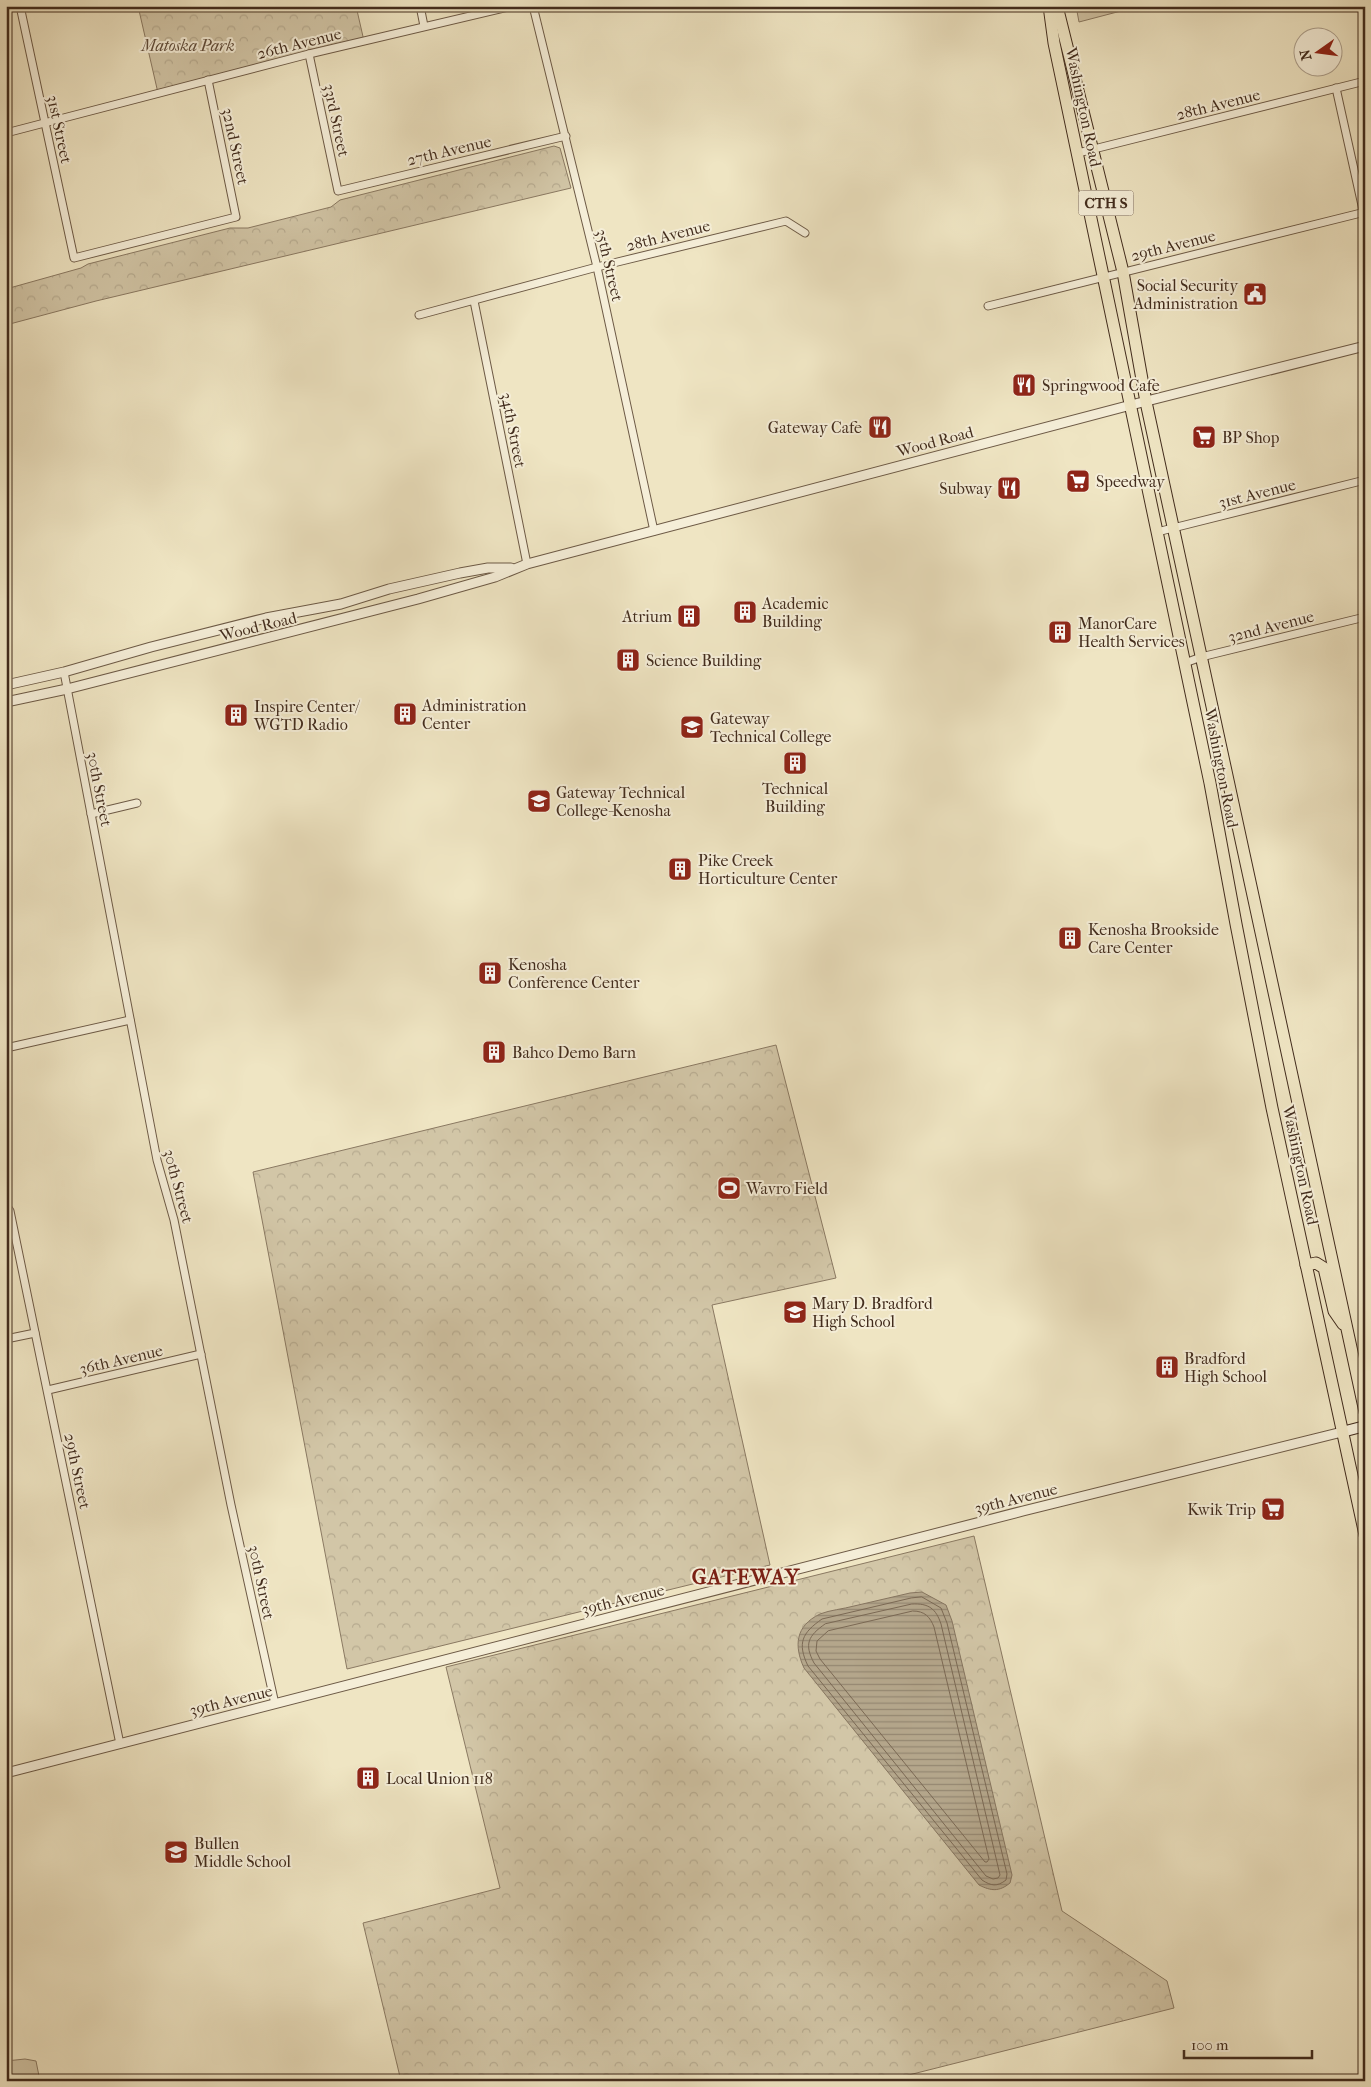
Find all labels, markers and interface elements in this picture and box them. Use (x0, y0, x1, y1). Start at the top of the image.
street label: 26th Avenue (255, 24, 344, 63)
north arrow (1294, 28, 1344, 78)
park label: Matoska Park (140, 36, 235, 55)
street label: Washington Road (1061, 45, 1106, 169)
text: N (1296, 47, 1315, 62)
street label: 33rd Street (320, 82, 354, 159)
street label: 28th Avenue (1174, 85, 1262, 124)
street label: 31st Street (43, 93, 76, 165)
street label: 32nd Street (218, 106, 253, 187)
street label: 27th Avenue (405, 132, 493, 169)
road number: CTH S (1078, 190, 1134, 216)
street label: 28th Avenue (624, 216, 712, 255)
street label: 29th Avenue (1129, 226, 1217, 265)
street label: 35th Street (592, 227, 627, 303)
place label: Social Security Administration (1132, 276, 1239, 313)
public building icon: Social Security Administration (1242, 281, 1268, 307)
restaurant icon: Springwood Cafe (1011, 372, 1037, 398)
place label: Springwood Cafe (1042, 376, 1160, 395)
street label: 34th Street (497, 391, 530, 470)
restaurant icon: Gateway Cafe (867, 414, 893, 440)
place label: Gateway Cafe (768, 418, 862, 437)
street label: Wood Road (894, 422, 976, 461)
supermarket icon: BP Shop (1191, 424, 1217, 450)
place label: BP Shop (1222, 428, 1280, 447)
supermarket icon: Speedway (1065, 468, 1091, 494)
place label: Speedway (1096, 472, 1165, 491)
restaurant icon: Subway (996, 475, 1022, 501)
street label: 31st Avenue (1217, 475, 1298, 512)
place label: Subway (939, 479, 992, 498)
place label: Academic Building (761, 594, 828, 631)
building icon: Academic Building (732, 599, 758, 625)
building icon: Atrium (676, 603, 702, 629)
place label: Atrium (621, 607, 673, 626)
street label: 32nd Avenue (1226, 607, 1316, 646)
street label: Wood Road (217, 608, 299, 645)
place label: ManorCare Health Services (1078, 614, 1185, 651)
building icon: ManorCare Health Services (1047, 619, 1073, 645)
building icon: Science Building (615, 647, 641, 673)
place label: Science Building (646, 651, 762, 670)
place label: Administration Center (421, 696, 527, 733)
place label: Inspire Center/ WGTD Radio (253, 697, 361, 734)
building icon: Administration Center (392, 701, 418, 727)
building icon: Inspire Center/ WGTD Radio (223, 702, 249, 728)
street label: Washington Road (1200, 706, 1242, 830)
place label: Gateway Technical College (710, 709, 832, 746)
school or university icon: Gateway Technical College (679, 714, 705, 740)
street label: 30th Street (83, 750, 116, 828)
building icon: Technical Building (782, 750, 808, 776)
place label: Technical Building (762, 779, 829, 816)
place label: Gateway Technical College-Kenosha (556, 783, 686, 820)
school or university icon: Gateway Technical College-Kenosha (526, 788, 552, 814)
place label: Pike Creek Horticulture Center (698, 851, 837, 888)
building icon: Pike Creek Horticulture Center (667, 856, 693, 882)
place label: Kenosha Brookside Care Center (1088, 920, 1219, 957)
building icon: Kenosha Brookside Care Center (1057, 925, 1083, 951)
place label: Kenosha Conference Center (508, 955, 640, 992)
building icon: Kenosha Conference Center (477, 960, 503, 986)
building icon: Bahco Demo Barn (481, 1039, 507, 1065)
place label: Bahco Demo Barn (512, 1043, 637, 1062)
street label: Washington Road (1278, 1103, 1323, 1227)
street label: 30th Street (160, 1147, 198, 1225)
sports icon: Wavro Field (716, 1175, 742, 1201)
place label: Wavro Field (745, 1179, 828, 1198)
place label: Mary D. Bradford High School (812, 1294, 933, 1331)
school or university icon: Mary D. Bradford High School (782, 1299, 808, 1325)
street label: 36th Avenue (78, 1341, 165, 1378)
place label: Bradford High School (1184, 1349, 1268, 1386)
building icon: Bradford High School (1154, 1354, 1180, 1380)
street label: 29th Street (60, 1431, 95, 1511)
street label: 39th Avenue (973, 1479, 1060, 1518)
supermarket icon: Kwik Trip (1260, 1496, 1286, 1522)
place label: Kwik Trip (1187, 1500, 1256, 1519)
street label: 30th Street (244, 1543, 279, 1621)
district label: GATEWAY (692, 1565, 801, 1589)
street label: 39th Avenue (580, 1580, 667, 1619)
street label: 39th Avenue (188, 1681, 275, 1720)
building icon: Local Union 118 (355, 1765, 381, 1791)
place label: Local Union 118 (386, 1769, 493, 1788)
place label: Bullen Middle School (194, 1834, 292, 1871)
school or university icon: Bullen Middle School (163, 1839, 189, 1865)
scale bar (1184, 2027, 1311, 2059)
text: 100 m (1191, 2036, 1229, 2054)

